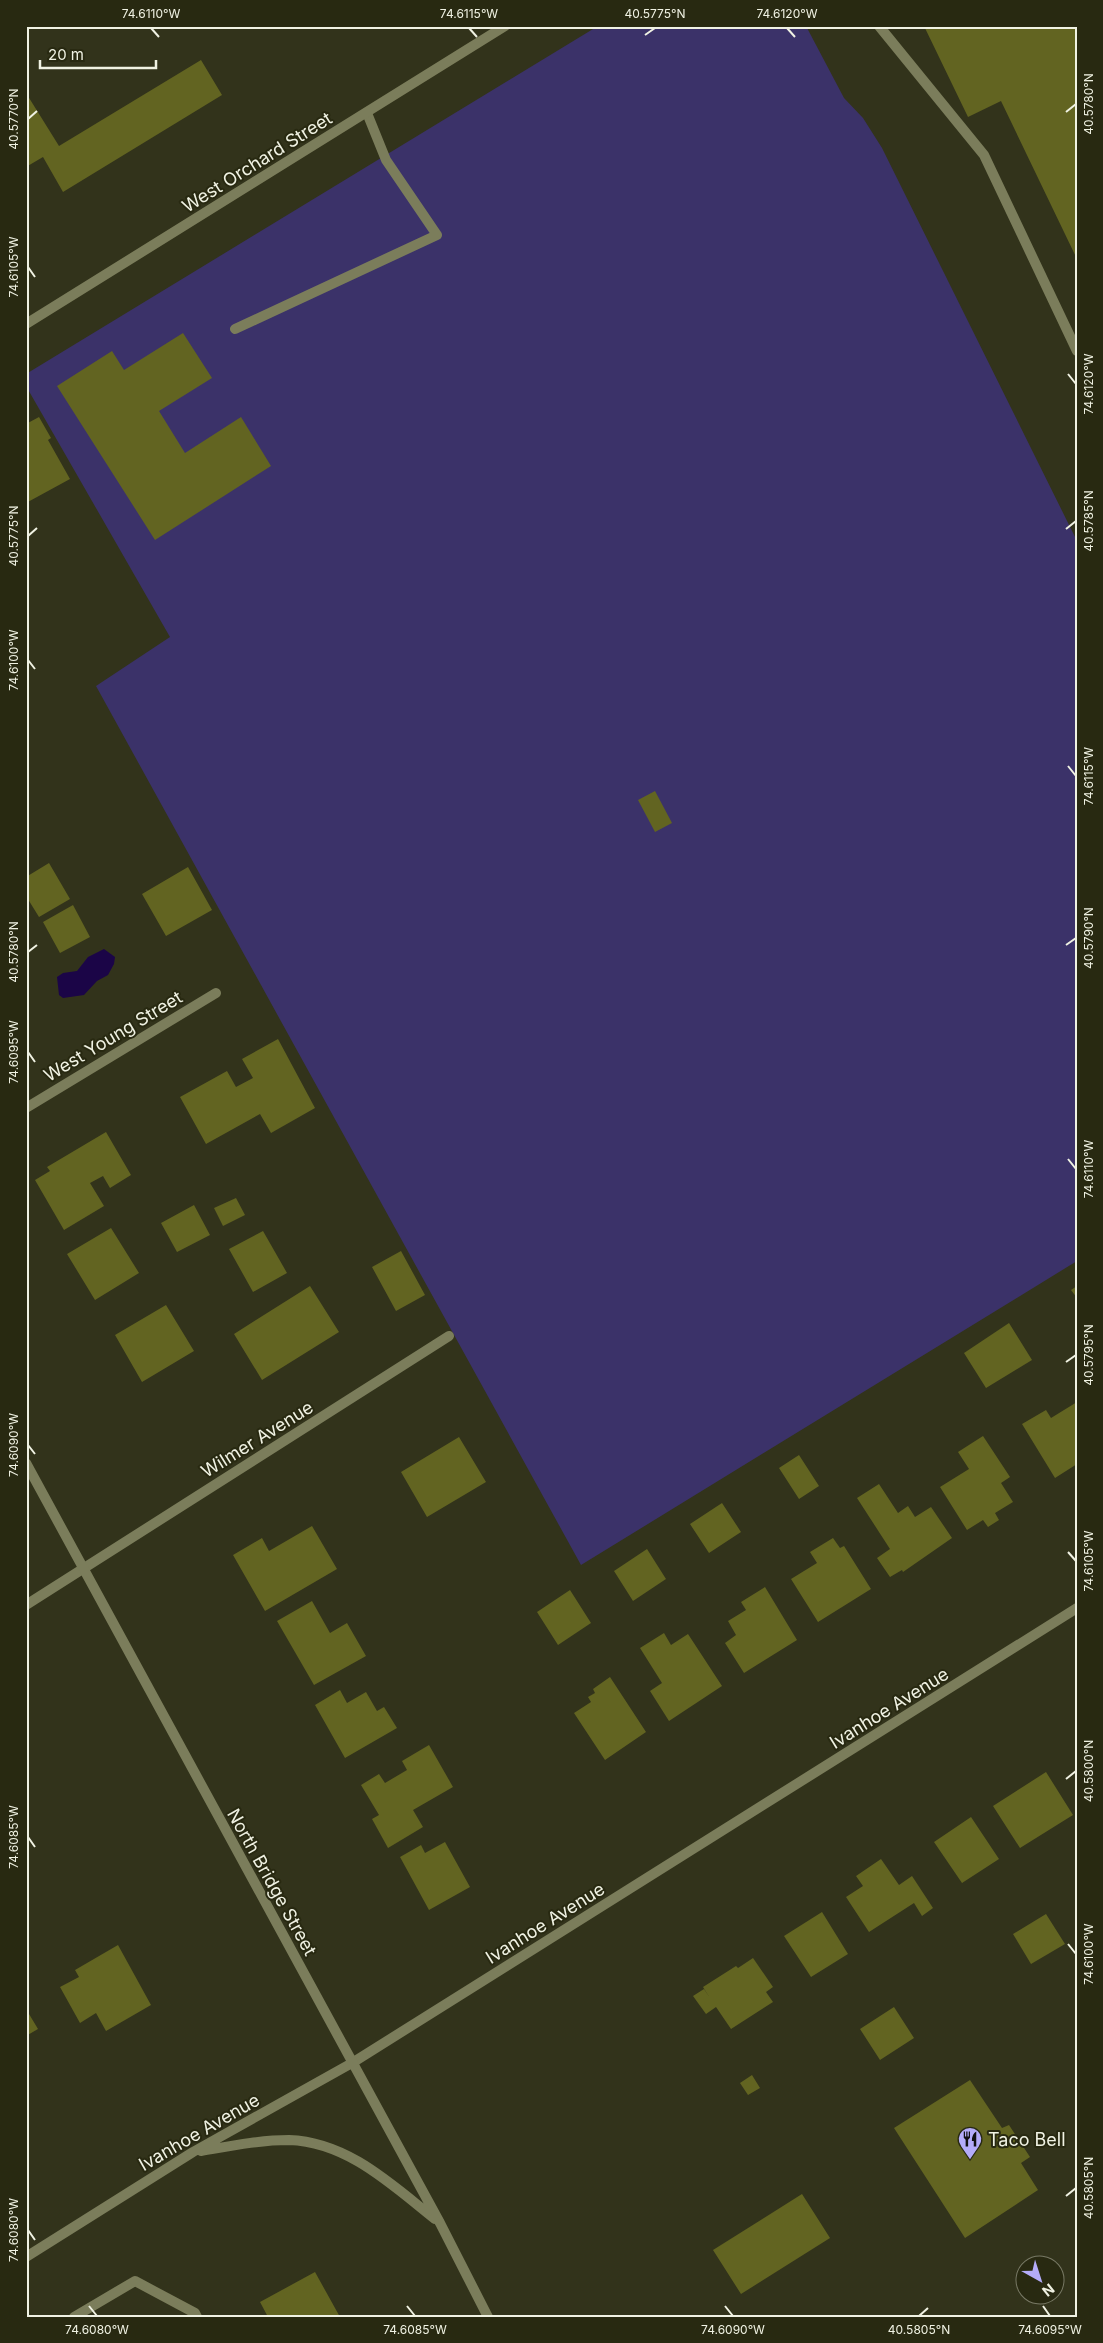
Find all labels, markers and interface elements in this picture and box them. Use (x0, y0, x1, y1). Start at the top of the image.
text: 74.6110°W (122, 6, 180, 21)
text: 74.6115°W (440, 6, 498, 21)
text: 40.5775°N (624, 6, 686, 21)
text: 74.6120°W (756, 6, 818, 21)
scale bar (40, 38, 156, 70)
text: 20 m (48, 45, 84, 64)
text: 40.5780°N (1081, 73, 1096, 135)
text: 40.5770°N (6, 88, 21, 150)
street label: West Orchard Street (178, 107, 336, 217)
text: 74.6105°W (6, 236, 21, 298)
text: 74.6120°W (1081, 353, 1096, 415)
text: 40.5785°N (1081, 490, 1096, 552)
text: 40.5775°N (6, 505, 21, 567)
text: 74.6100°W (6, 629, 21, 691)
text: 74.6115°W (1081, 747, 1096, 805)
text: 40.5790°N (1081, 907, 1096, 969)
text: 40.5780°N (6, 921, 21, 983)
street label: West Young Street (40, 986, 186, 1086)
text: 74.6095°W (6, 1020, 21, 1084)
text: 74.6110°W (1081, 1140, 1096, 1198)
text: 40.5795°N (1081, 1324, 1096, 1386)
street label: Wilmer Avenue (197, 1396, 317, 1482)
text: 74.6090°W (6, 1413, 21, 1477)
text: 74.6105°W (1081, 1530, 1096, 1592)
street label: Ivanhoe Avenue (826, 1663, 952, 1753)
text: 40.5800°N (1081, 1740, 1096, 1802)
text: 74.6085°W (6, 1805, 21, 1869)
street label: North Bridge Street (223, 1805, 321, 1959)
street label: Ivanhoe Avenue (482, 1878, 608, 1968)
text: 74.6100°W (1081, 1923, 1096, 1985)
street label: Ivanhoe Avenue (135, 2089, 263, 2175)
restaurant icon: Taco Bell (957, 2126, 983, 2160)
place label: Taco Bell (988, 2129, 1066, 2150)
text: 40.5805°N (1081, 2157, 1096, 2219)
text: 74.6080°W (6, 2198, 21, 2262)
north arrow (1016, 2256, 1066, 2306)
text: N (1039, 2281, 1058, 2300)
text: 74.6080°W (65, 2322, 129, 2337)
text: 74.6085°W (383, 2322, 447, 2337)
text: 74.6090°W (701, 2322, 765, 2337)
text: 40.5805°N (888, 2322, 950, 2337)
text: 74.6095°W (1018, 2322, 1082, 2337)

